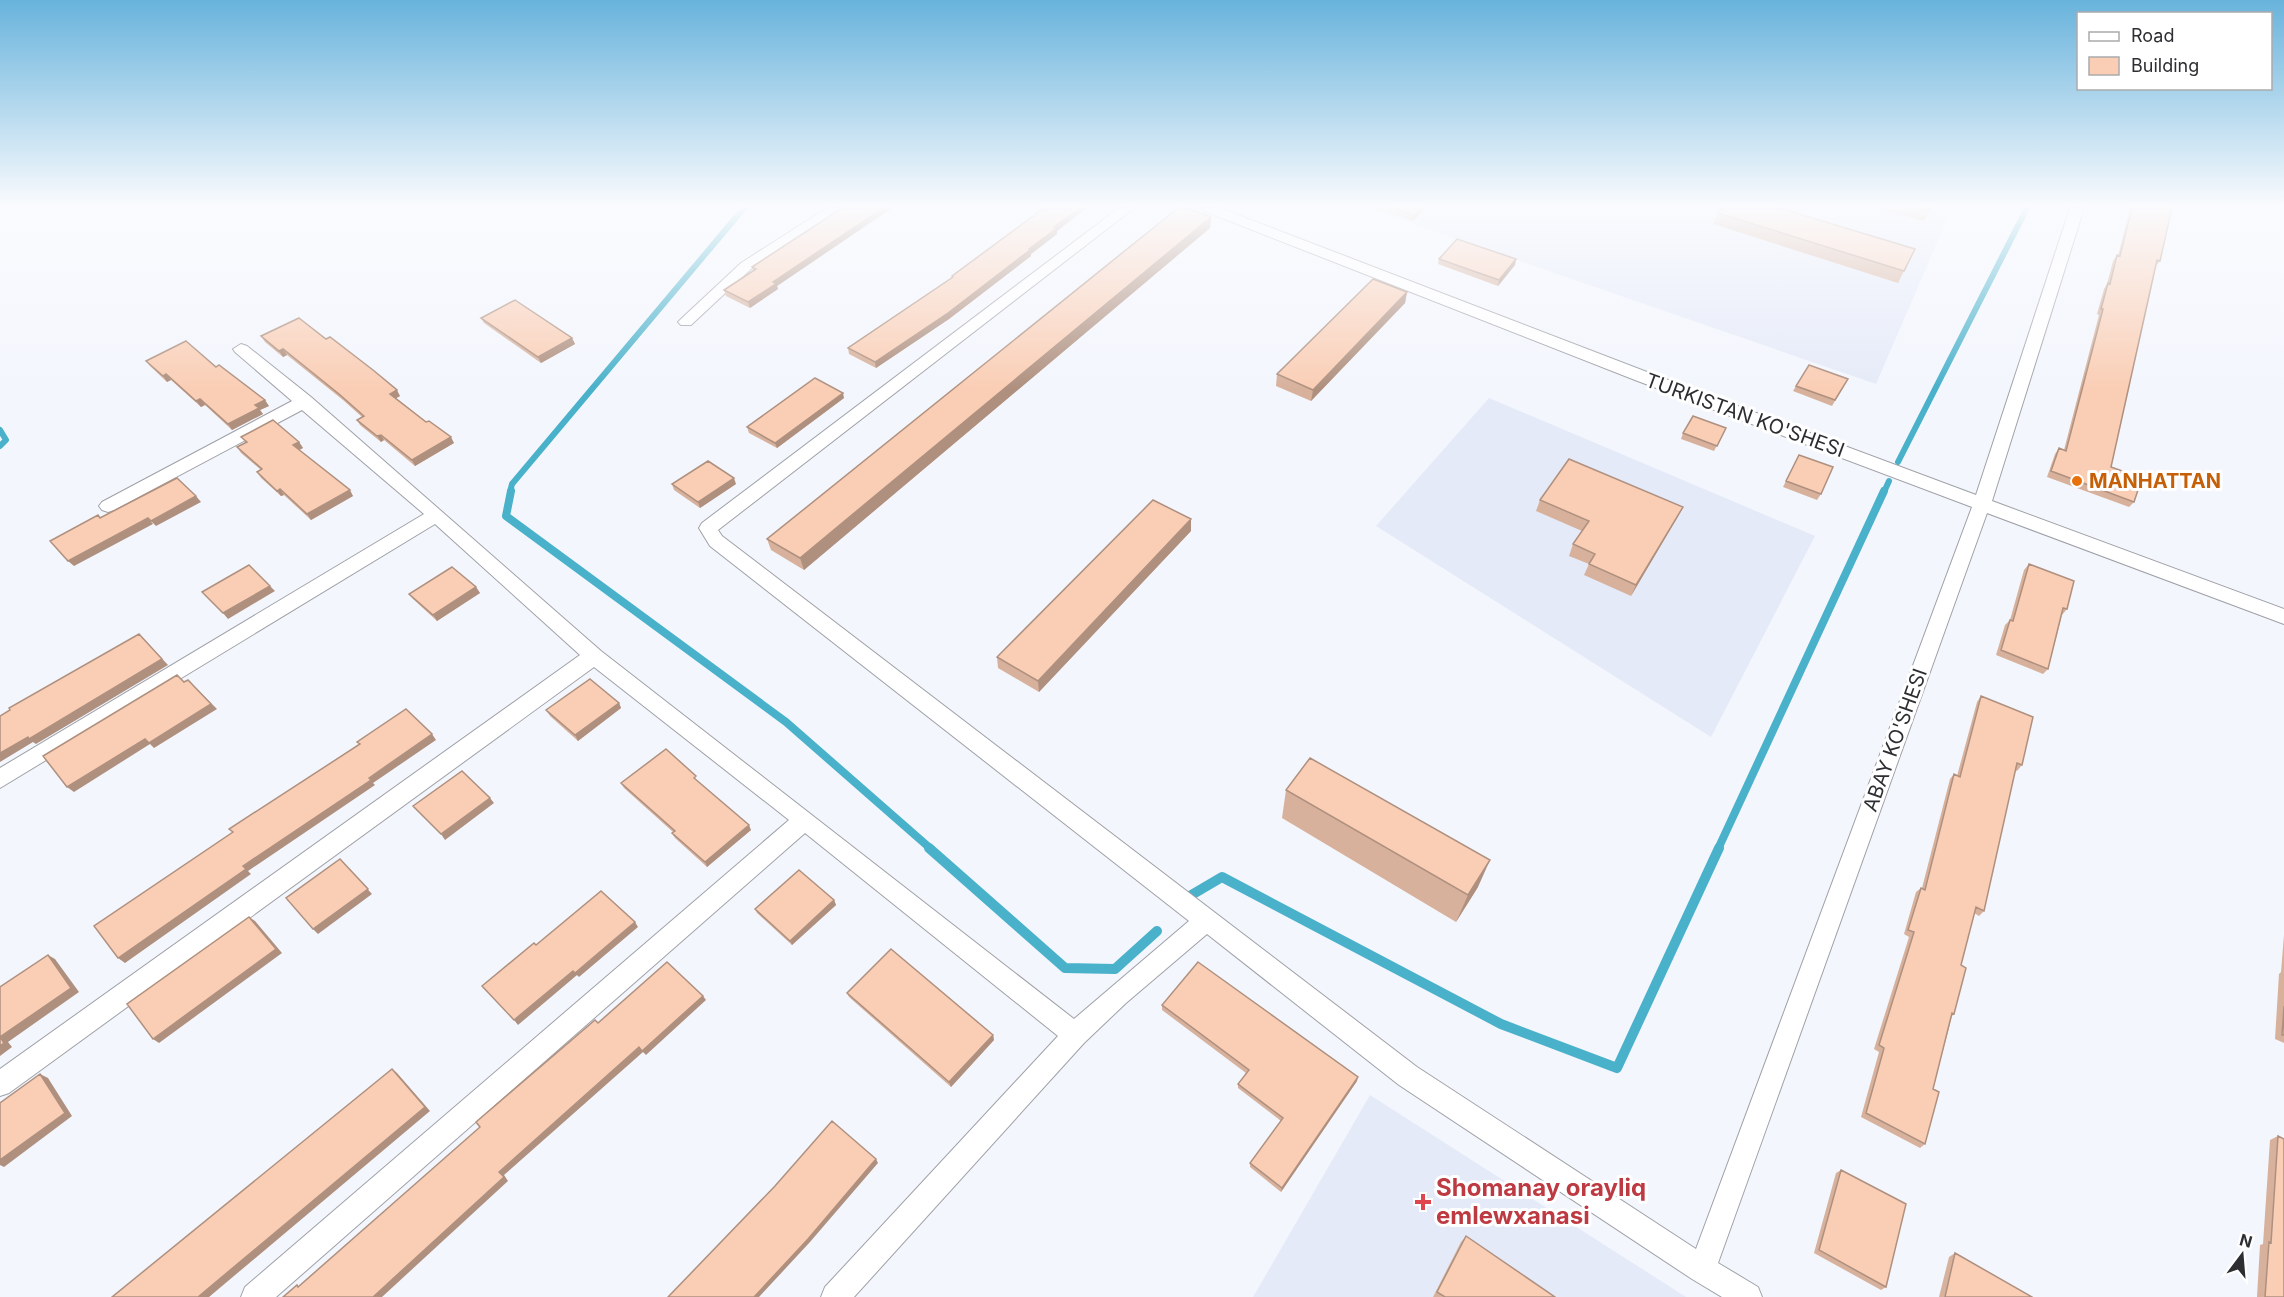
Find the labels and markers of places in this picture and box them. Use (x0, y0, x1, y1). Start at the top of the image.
place label: MANHATTAN (2089, 469, 2221, 493)
marker: MANHATTAN (2070, 474, 2084, 488)
place label: Shomanay orayliq emlewxanasi (1436, 1173, 1646, 1230)
marker: Shomanay orayliq emlewxanasi (1414, 1193, 1432, 1211)

